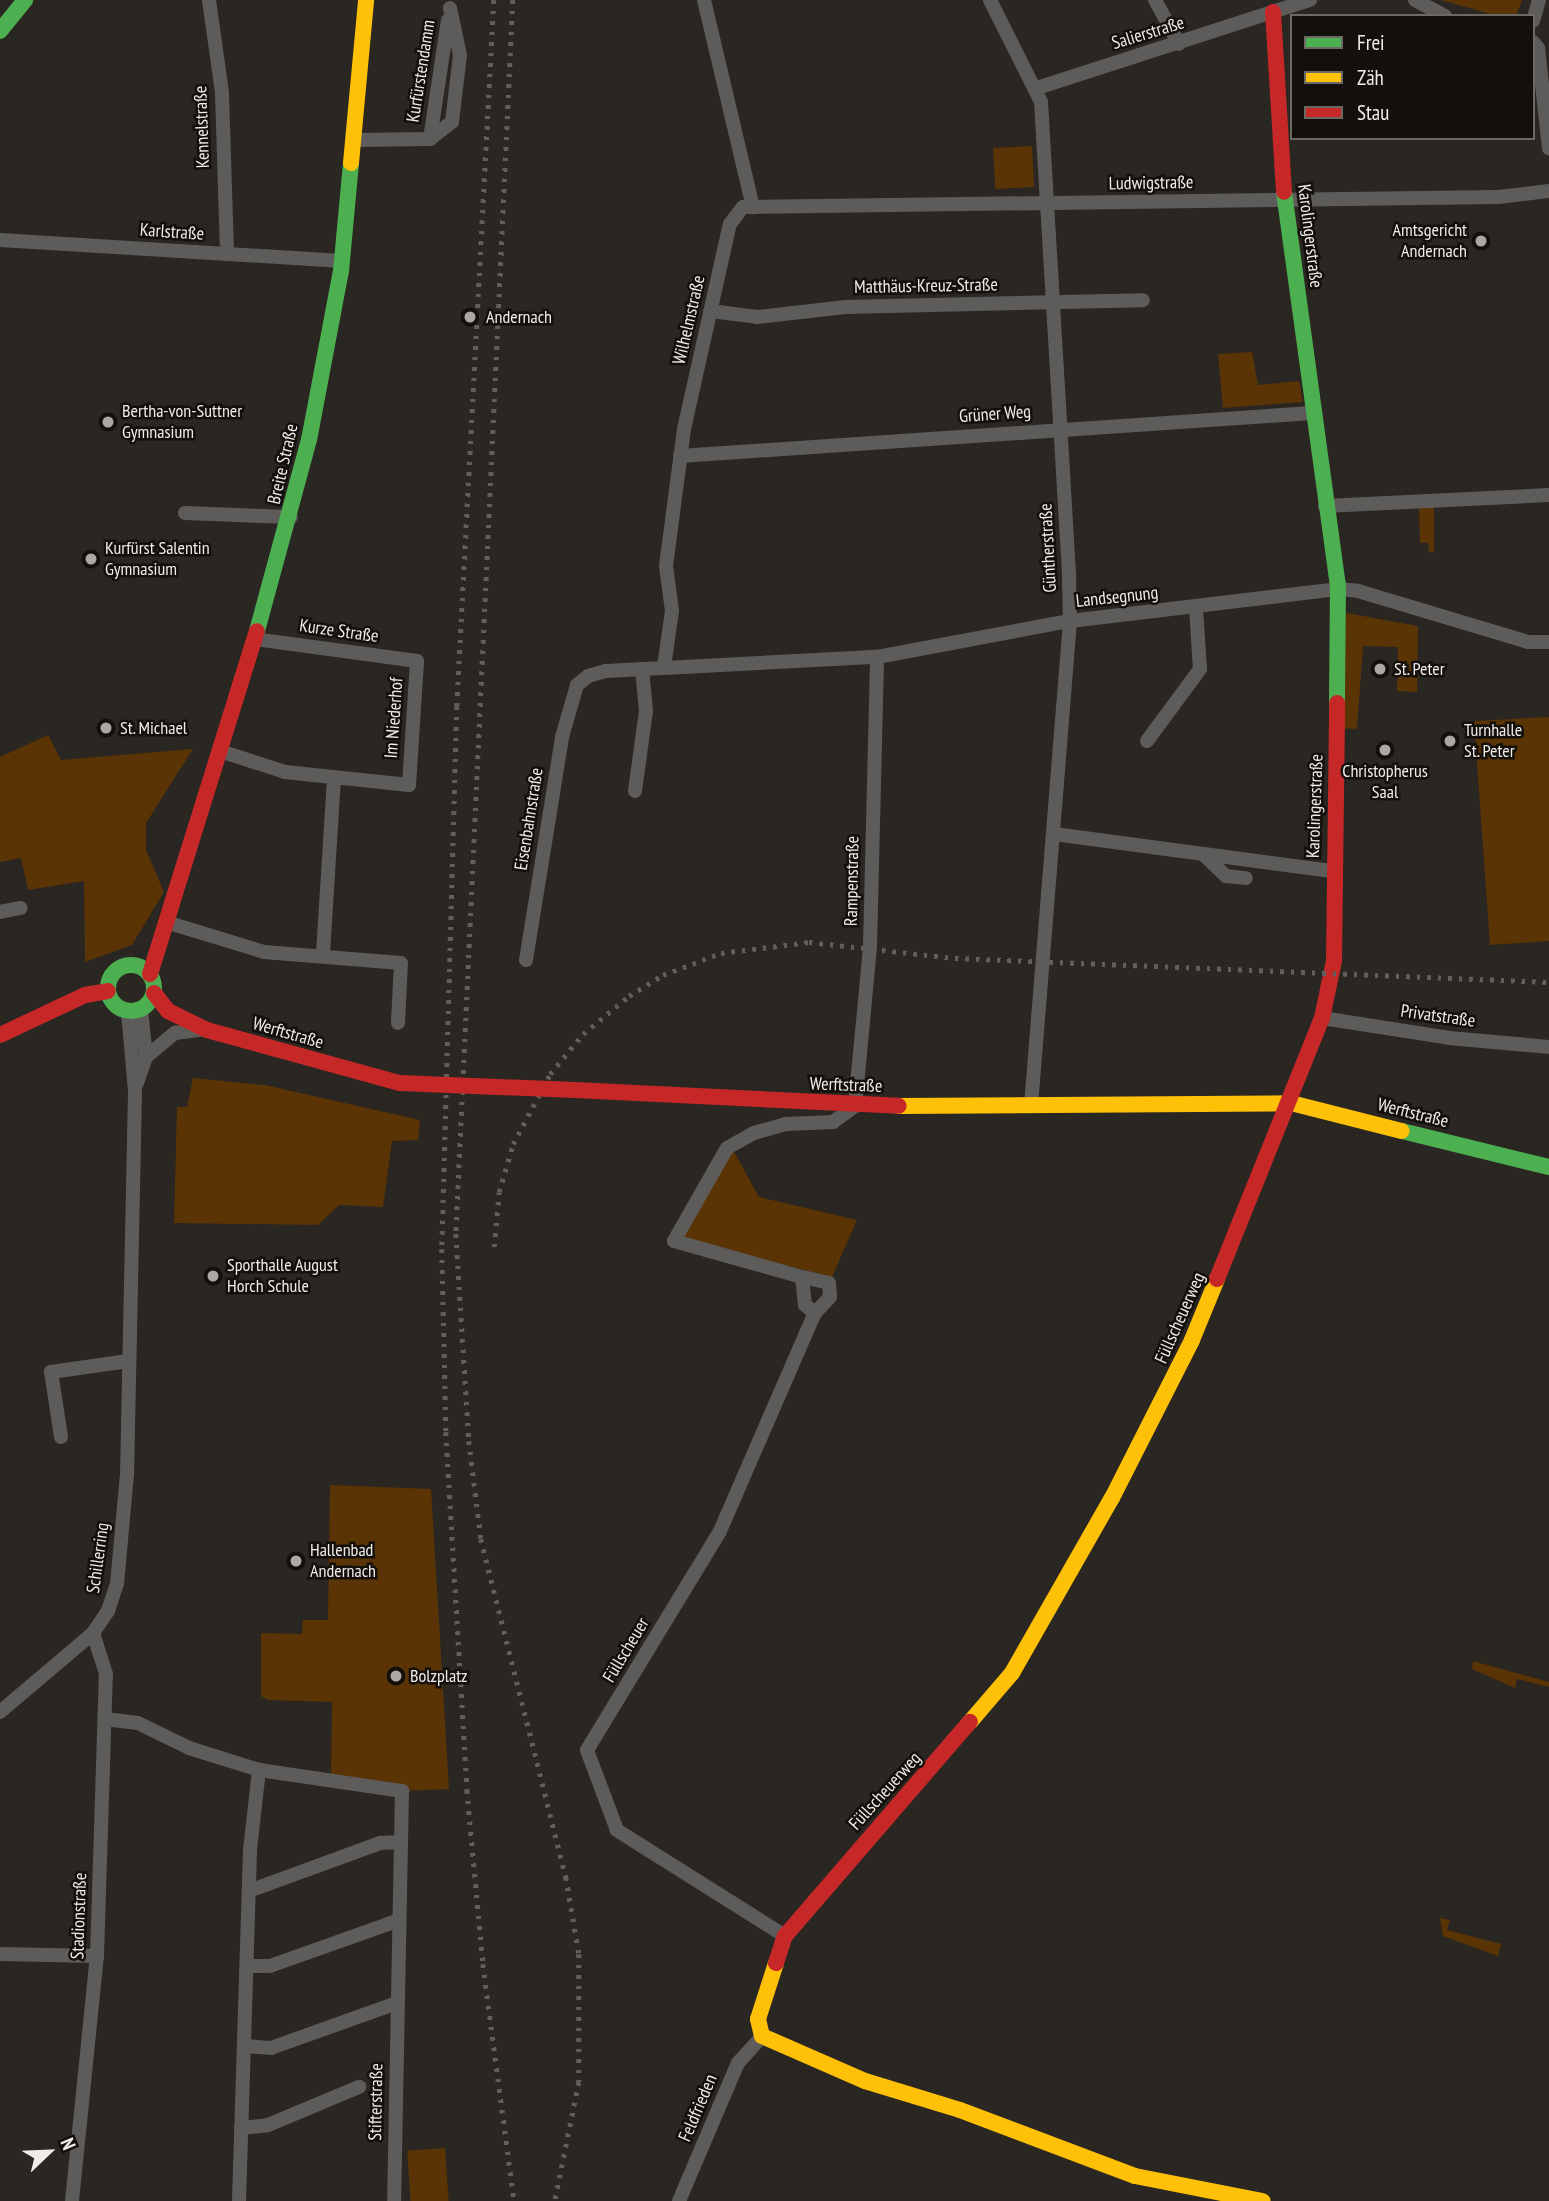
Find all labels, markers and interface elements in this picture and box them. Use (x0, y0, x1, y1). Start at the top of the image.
street label: Salierstraße (1109, 12, 1187, 54)
legend (1290, 14, 1535, 140)
street label: Kurfürstendamm (402, 18, 440, 124)
text: Frei (1357, 29, 1385, 56)
text: Zäh (1357, 64, 1384, 91)
street label: Kennelstraße (190, 85, 214, 169)
text: Stau (1357, 99, 1389, 126)
street label: Ludwigstraße (1109, 171, 1193, 195)
street label: Karolingerstraße (1293, 183, 1327, 289)
street label: Karlstraße (139, 219, 205, 245)
place label: Amtsgericht Andernach (1392, 220, 1467, 262)
marker: Amtsgericht Andernach (1473, 233, 1489, 249)
street label: Wilhelmstraße (668, 273, 710, 367)
street label: Matthäus-Kreuz-Straße (854, 274, 998, 298)
place label: Andernach (486, 306, 552, 328)
marker: Andernach (460, 307, 480, 327)
place label: Bertha-von-Suttner Gymnasium (122, 401, 242, 444)
street label: Grüner Weg (958, 401, 1032, 427)
marker: Bertha-von-Suttner Gymnasium (100, 414, 116, 430)
street label: Breite Straße (263, 422, 303, 506)
street label: Güntherstraße (1035, 503, 1061, 593)
place label: Kurfürst Salentin Gymnasium (105, 538, 210, 580)
marker: Kurfürst Salentin Gymnasium (83, 551, 99, 567)
street label: Landsegnung (1075, 582, 1159, 612)
street label: Kurze Straße (298, 615, 380, 647)
place label: St. Peter (1394, 658, 1446, 680)
marker: St. Peter (1372, 661, 1388, 677)
street label: Im Niederhof (380, 677, 408, 759)
place label: St. Michael (120, 717, 188, 739)
marker: St. Michael (98, 720, 114, 736)
place label: Turnhalle St. Peter (1464, 720, 1522, 762)
marker: Turnhalle St. Peter (1442, 733, 1458, 749)
marker: Christopherus Saal (1377, 742, 1393, 758)
street label: Karolingerstraße (1302, 754, 1328, 858)
place label: Christopherus Saal (1342, 761, 1428, 804)
street label: Eisenbahnstraße (510, 766, 548, 872)
street label: Rampenstraße (840, 836, 864, 926)
street label: Privatstraße (1399, 1000, 1477, 1032)
street label: Werftstraße (250, 1013, 326, 1053)
street label: Werftstraße (809, 1073, 883, 1097)
street label: Werftstraße (1375, 1094, 1451, 1132)
place label: Sporthalle August Horch Schule (227, 1255, 338, 1298)
marker: Sporthalle August Horch Schule (205, 1268, 221, 1284)
street label: Füllscheuerweg (1150, 1269, 1210, 1367)
street label: Schillerring (82, 1521, 114, 1595)
place label: Hallenbad Andernach (310, 1540, 376, 1582)
marker: Hallenbad Andernach (288, 1553, 304, 1569)
street label: Füllscheuer (598, 1614, 654, 1686)
place label: Bolzplatz (410, 1665, 468, 1687)
marker: Bolzplatz (388, 1668, 404, 1684)
street label: Füllscheuerweg (844, 1748, 926, 1834)
street label: Stadionstraße (67, 1872, 91, 1960)
street label: Stifterstraße (365, 2063, 387, 2141)
street label: Feldfrieden (674, 2071, 722, 2145)
north arrow (14, 2117, 84, 2187)
text: N (55, 2134, 81, 2153)

